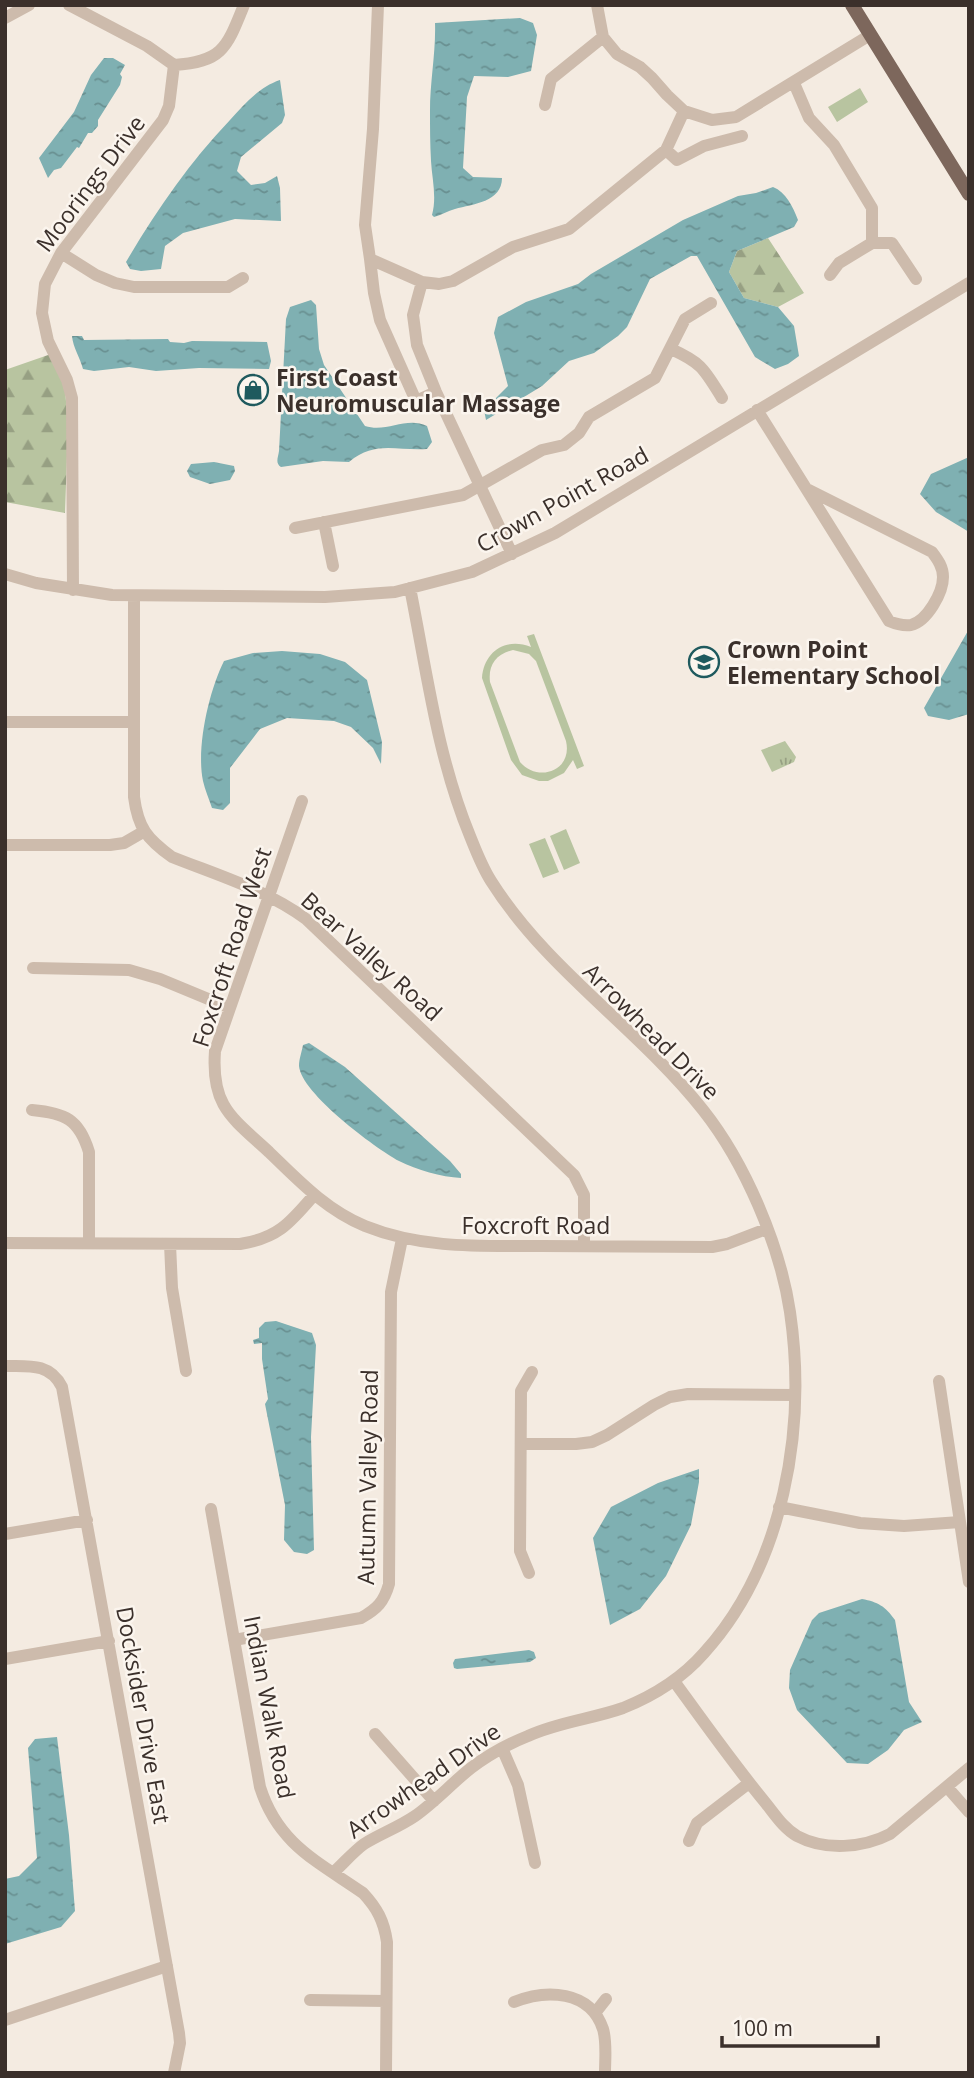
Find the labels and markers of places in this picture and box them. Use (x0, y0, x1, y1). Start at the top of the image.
place label: First Coast Neuromuscular Massage (276, 361, 560, 419)
shop icon: First Coast Neuromuscular Massage (236, 373, 270, 407)
place label: Crown Point Elementary School (727, 633, 940, 691)
school or university icon: Crown Point Elementary School (687, 645, 721, 679)

